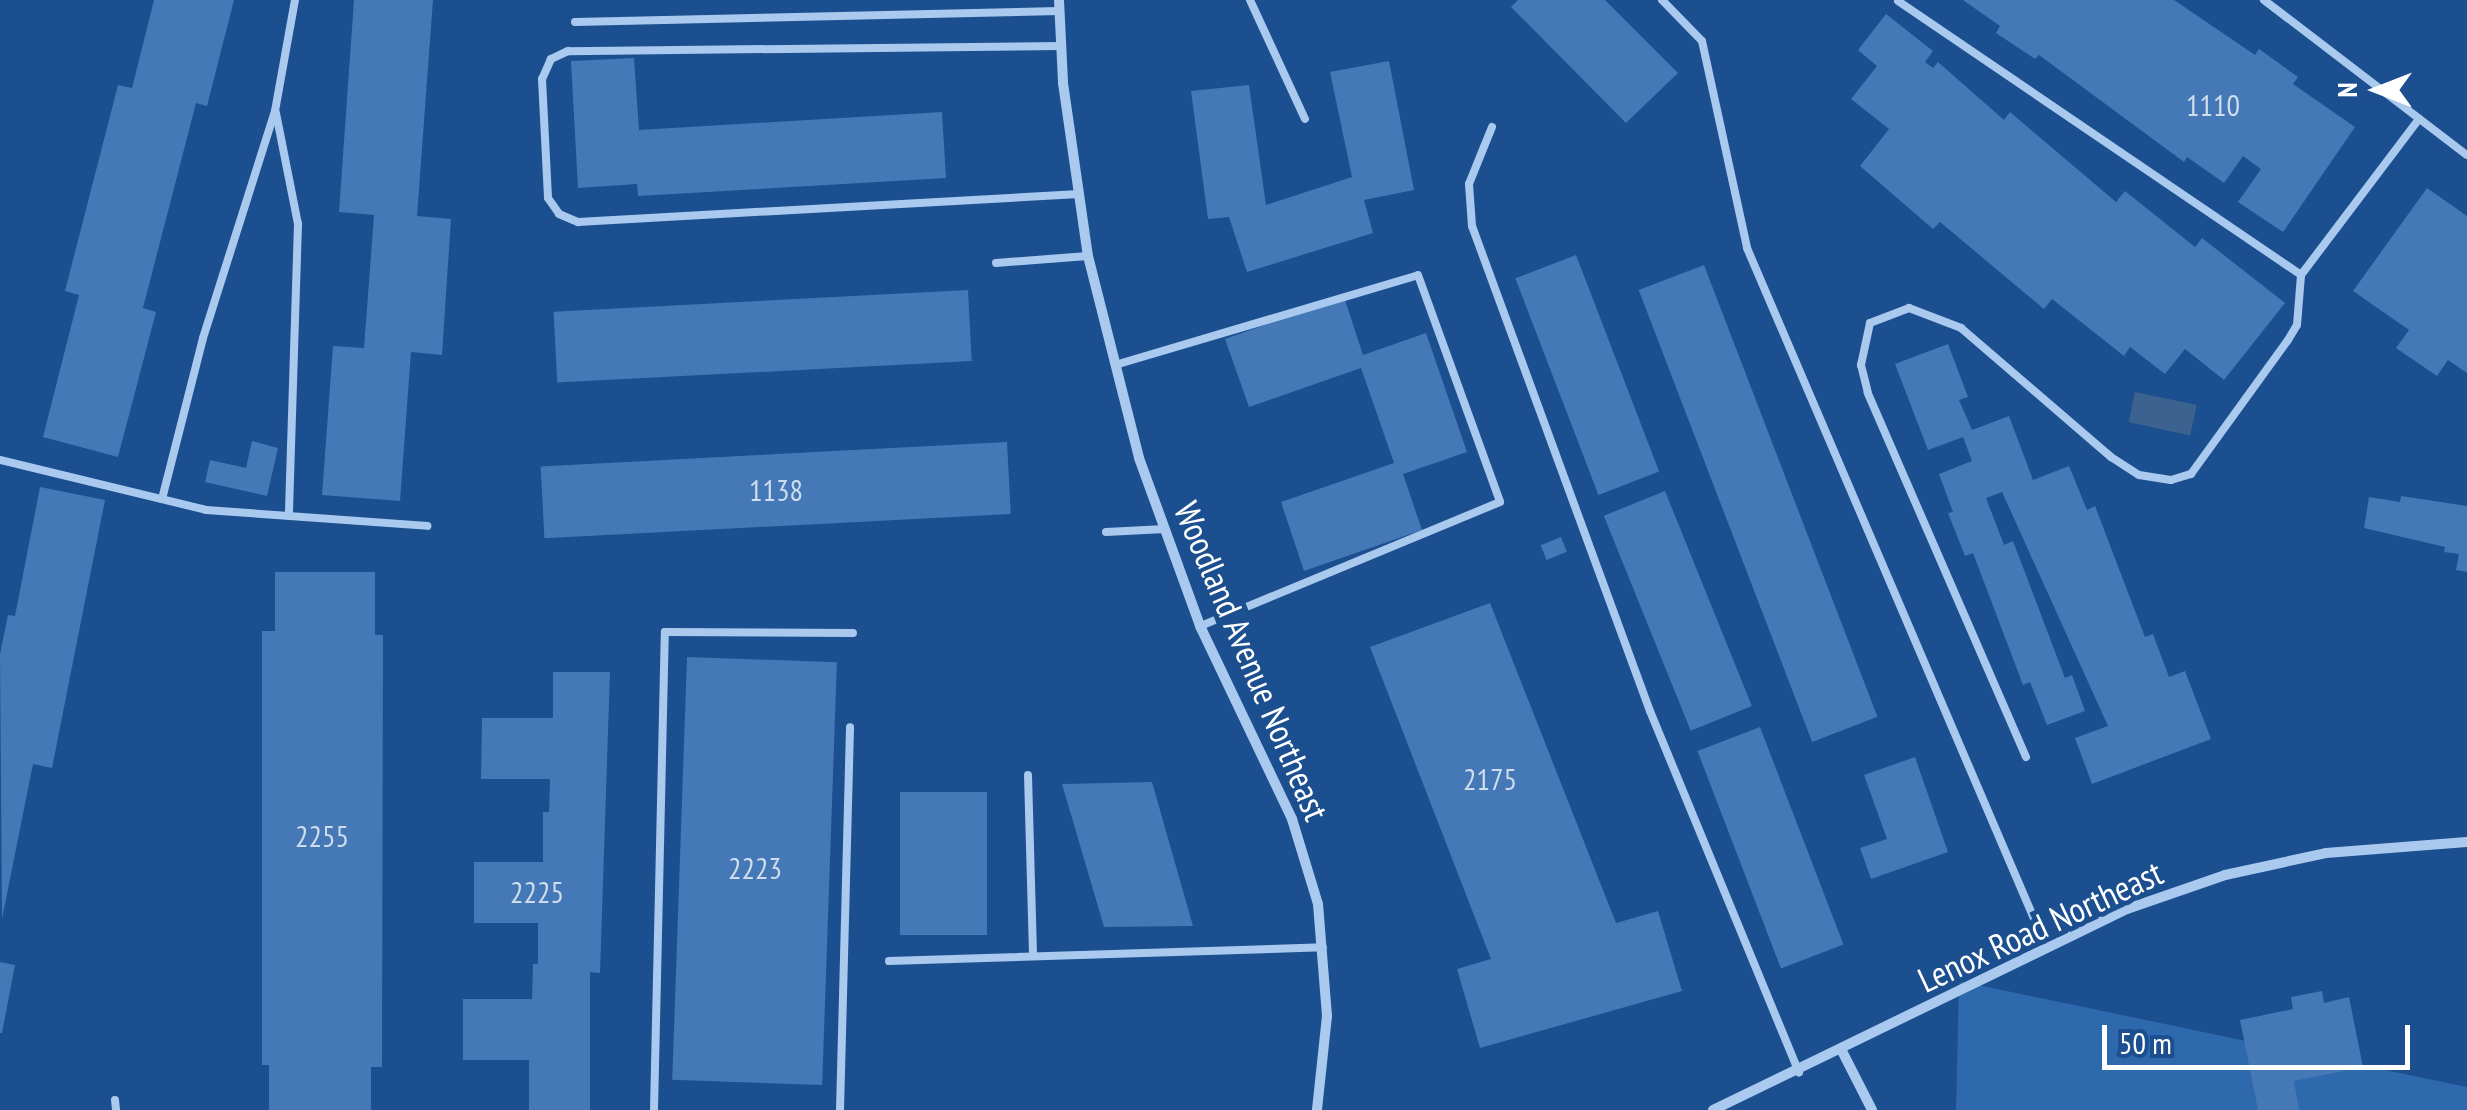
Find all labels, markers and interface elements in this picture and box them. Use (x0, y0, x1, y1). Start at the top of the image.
north arrow (2327, 40, 2427, 140)
text: N (2328, 82, 2365, 98)
house number: 1110 (2186, 87, 2240, 123)
house number: 1138 (749, 472, 803, 508)
street label: Woodland Avenue Northeast (1166, 495, 1338, 827)
house number: 2175 (1463, 761, 1517, 797)
house number: 2255 (295, 818, 349, 854)
house number: 2223 (728, 850, 782, 886)
street label: Lenox Road Northeast (1911, 851, 2169, 1001)
house number: 2225 (510, 874, 564, 910)
scale bar (2107, 1005, 2414, 1067)
text: 50 m (2119, 1023, 2172, 1062)

